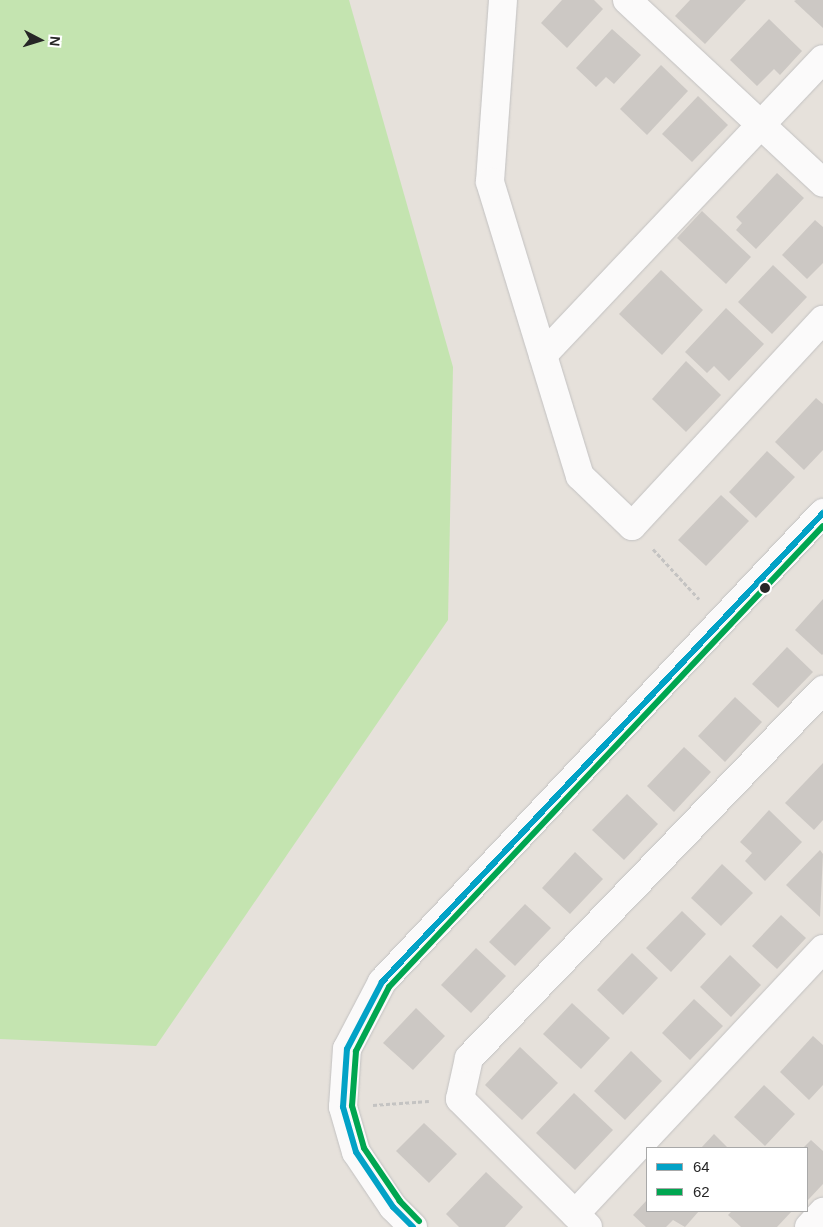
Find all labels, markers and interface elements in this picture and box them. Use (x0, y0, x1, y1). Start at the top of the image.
north arrow (15, 15, 65, 65)
text: N (47, 36, 63, 47)
unlabelled marker (760, 583, 770, 593)
legend (646, 1147, 808, 1212)
text: 64 (693, 1158, 710, 1175)
text: 62 (693, 1183, 710, 1200)

